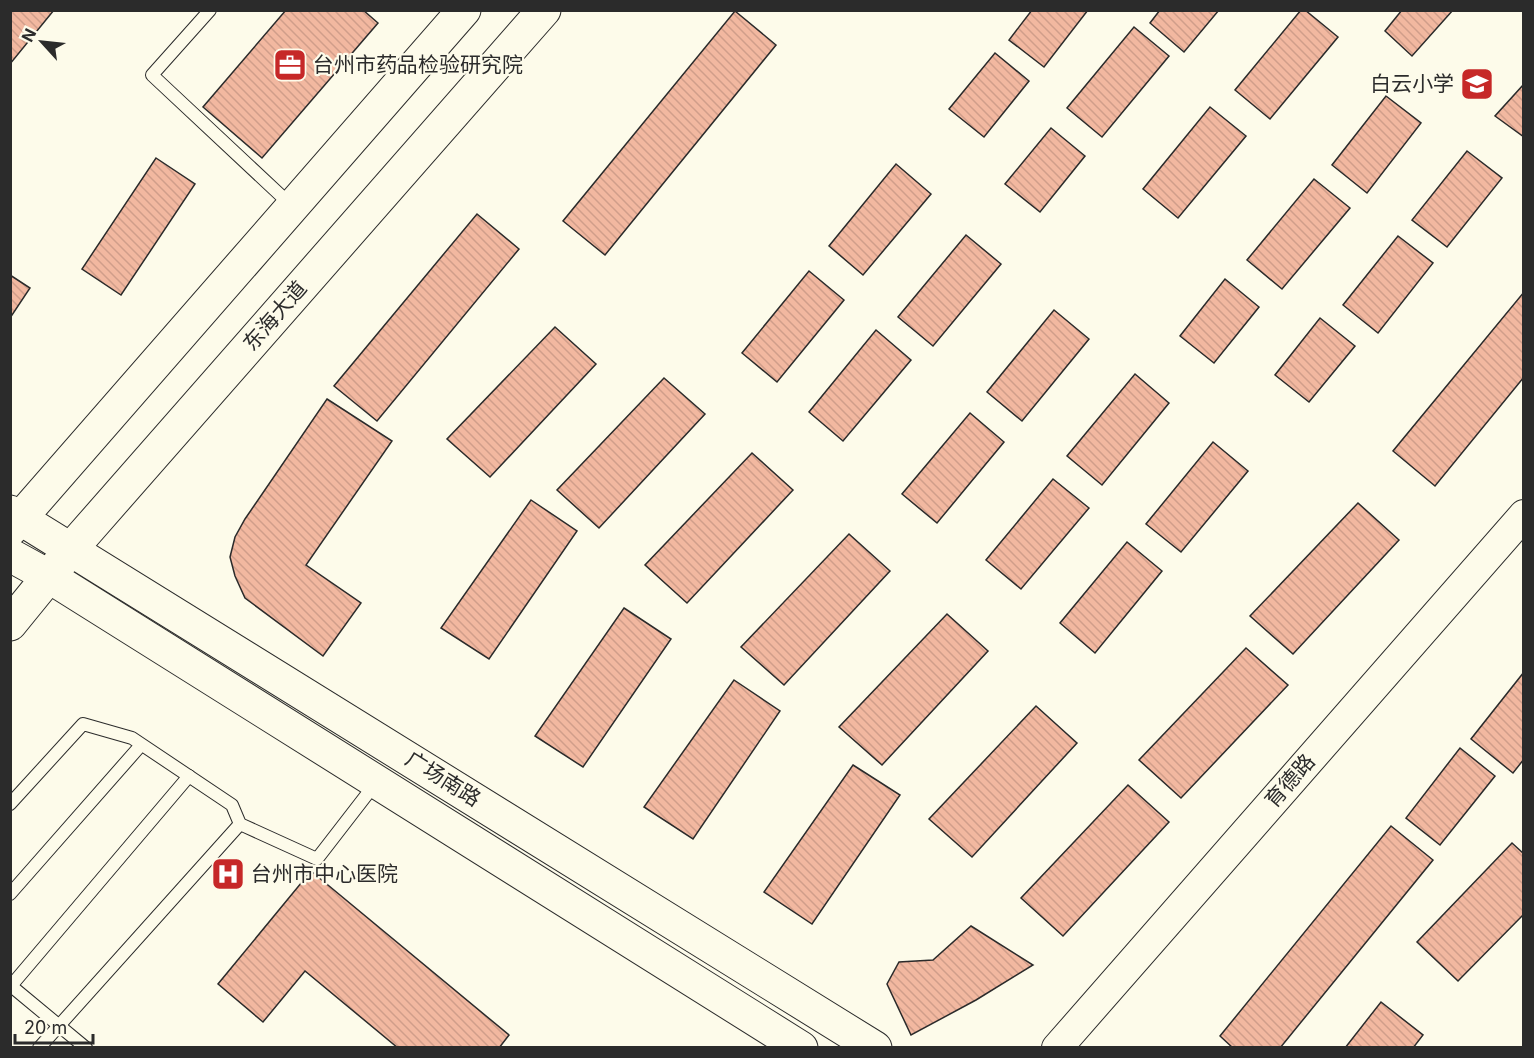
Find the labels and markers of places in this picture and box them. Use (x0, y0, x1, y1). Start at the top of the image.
office icon: 台州市药品检验研究院 (272, 47, 308, 83)
place label: 台州市药品检验研究院 (313, 52, 523, 77)
school or university icon: 白云小学 (1459, 66, 1495, 102)
place label: 白云小学 (1370, 71, 1454, 96)
hospital icon: 台州市中心医院 (210, 856, 246, 892)
place label: 台州市中心医院 (251, 861, 398, 886)

